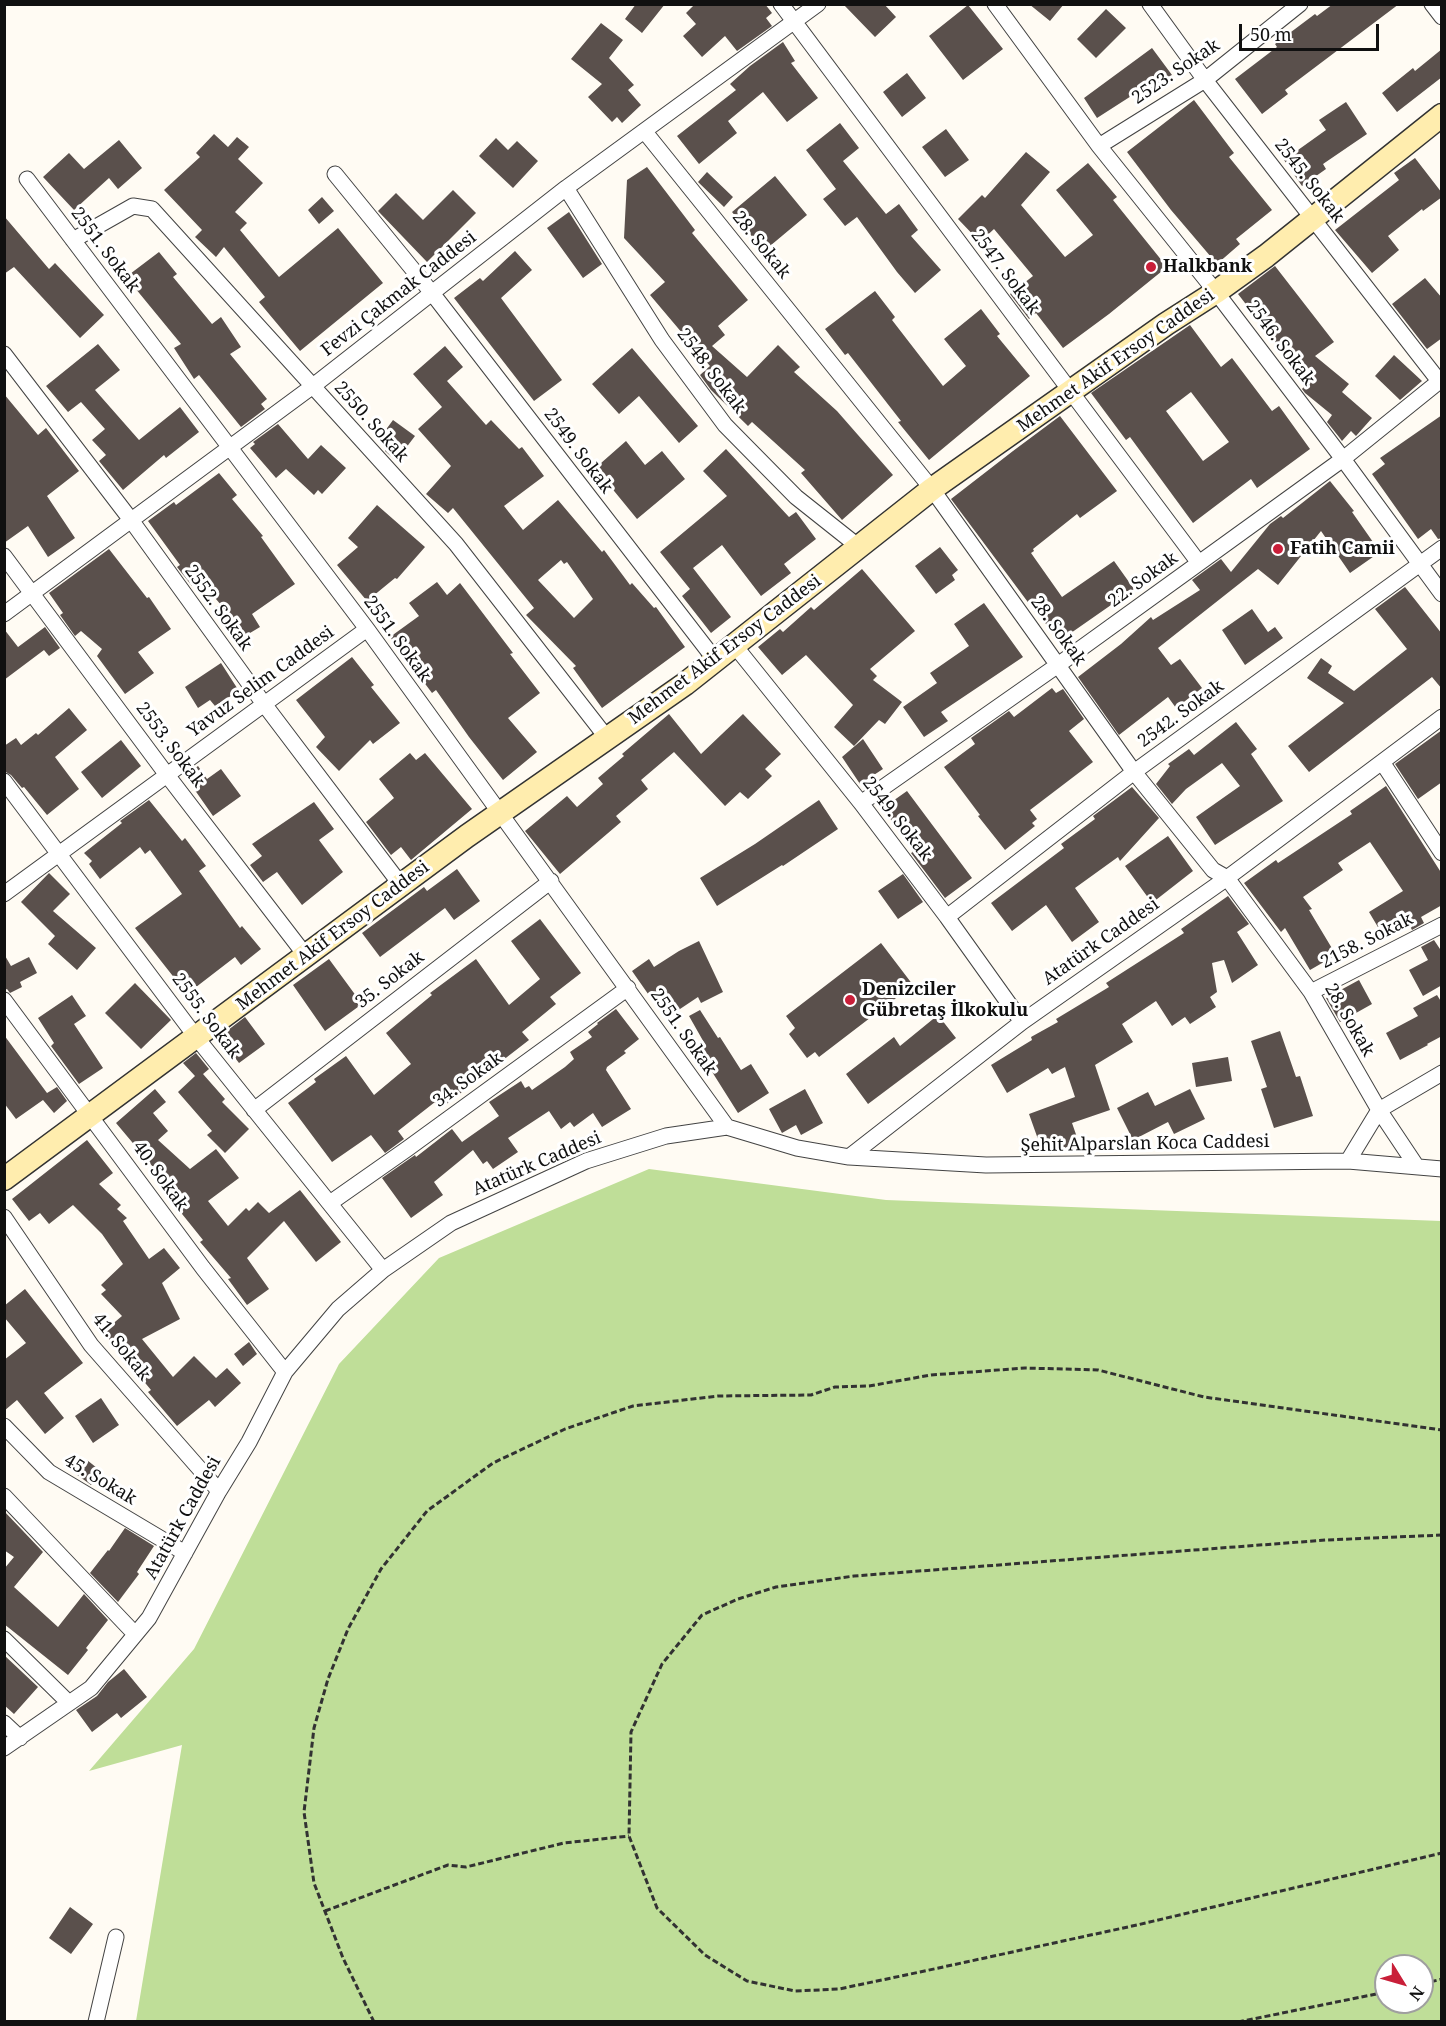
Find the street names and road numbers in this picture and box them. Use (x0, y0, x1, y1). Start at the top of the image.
street label: 2523. Sokak (1128, 35, 1224, 109)
street label: 2545. Sokak (1269, 135, 1349, 227)
street label: 2551. Sokak (66, 203, 144, 297)
street label: 28. Sokak (727, 207, 795, 283)
street label: 2547. Sokak (966, 225, 1044, 319)
street label: Fevzi Çakmak Caddesi (317, 227, 481, 361)
street label: Mehmet Akif Ersoy Caddesi (1013, 285, 1219, 437)
street label: 2546. Sokak (1241, 296, 1319, 390)
street label: 2548. Sokak (672, 324, 750, 418)
street label: 2550. Sokak (329, 377, 413, 467)
street label: 2549. Sokak (539, 404, 617, 498)
street label: 22. Sokak (1104, 548, 1182, 612)
street label: 2552. Sokak (180, 561, 256, 655)
street label: Mehmet Akif Ersoy Caddesi (625, 571, 825, 729)
street label: 2551. Sokak (359, 592, 435, 686)
street label: 28. Sokak (1026, 592, 1090, 670)
street label: Yavuz Selim Caddesi (184, 622, 338, 742)
street label: 2542. Sokak (1134, 676, 1228, 752)
street label: 2553. Sokak (131, 698, 209, 792)
street label: 2549. Sokak (857, 773, 937, 865)
street label: Mehmet Akif Ersoy Caddesi (233, 857, 433, 1015)
street label: Atatürk Caddesi (1039, 894, 1163, 990)
street label: 2158. Sokak (1317, 908, 1417, 974)
street label: 35. Sokak (352, 947, 428, 1013)
street label: 2555. Sokak (167, 969, 245, 1063)
street label: 28. Sokak (1319, 980, 1379, 1060)
street label: 2551. Sokak (645, 985, 721, 1079)
street label: 34. Sokak (429, 1048, 507, 1112)
street label: Atatürk Caddesi (470, 1127, 604, 1201)
street label: Şehit Alparslan Koca Caddesi (1020, 1131, 1270, 1157)
street label: 40. Sokak (128, 1137, 192, 1215)
street label: 41. Sokak (87, 1309, 155, 1385)
street label: 45. Sokak (60, 1450, 140, 1510)
street label: Atatürk Caddesi (140, 1453, 226, 1583)

